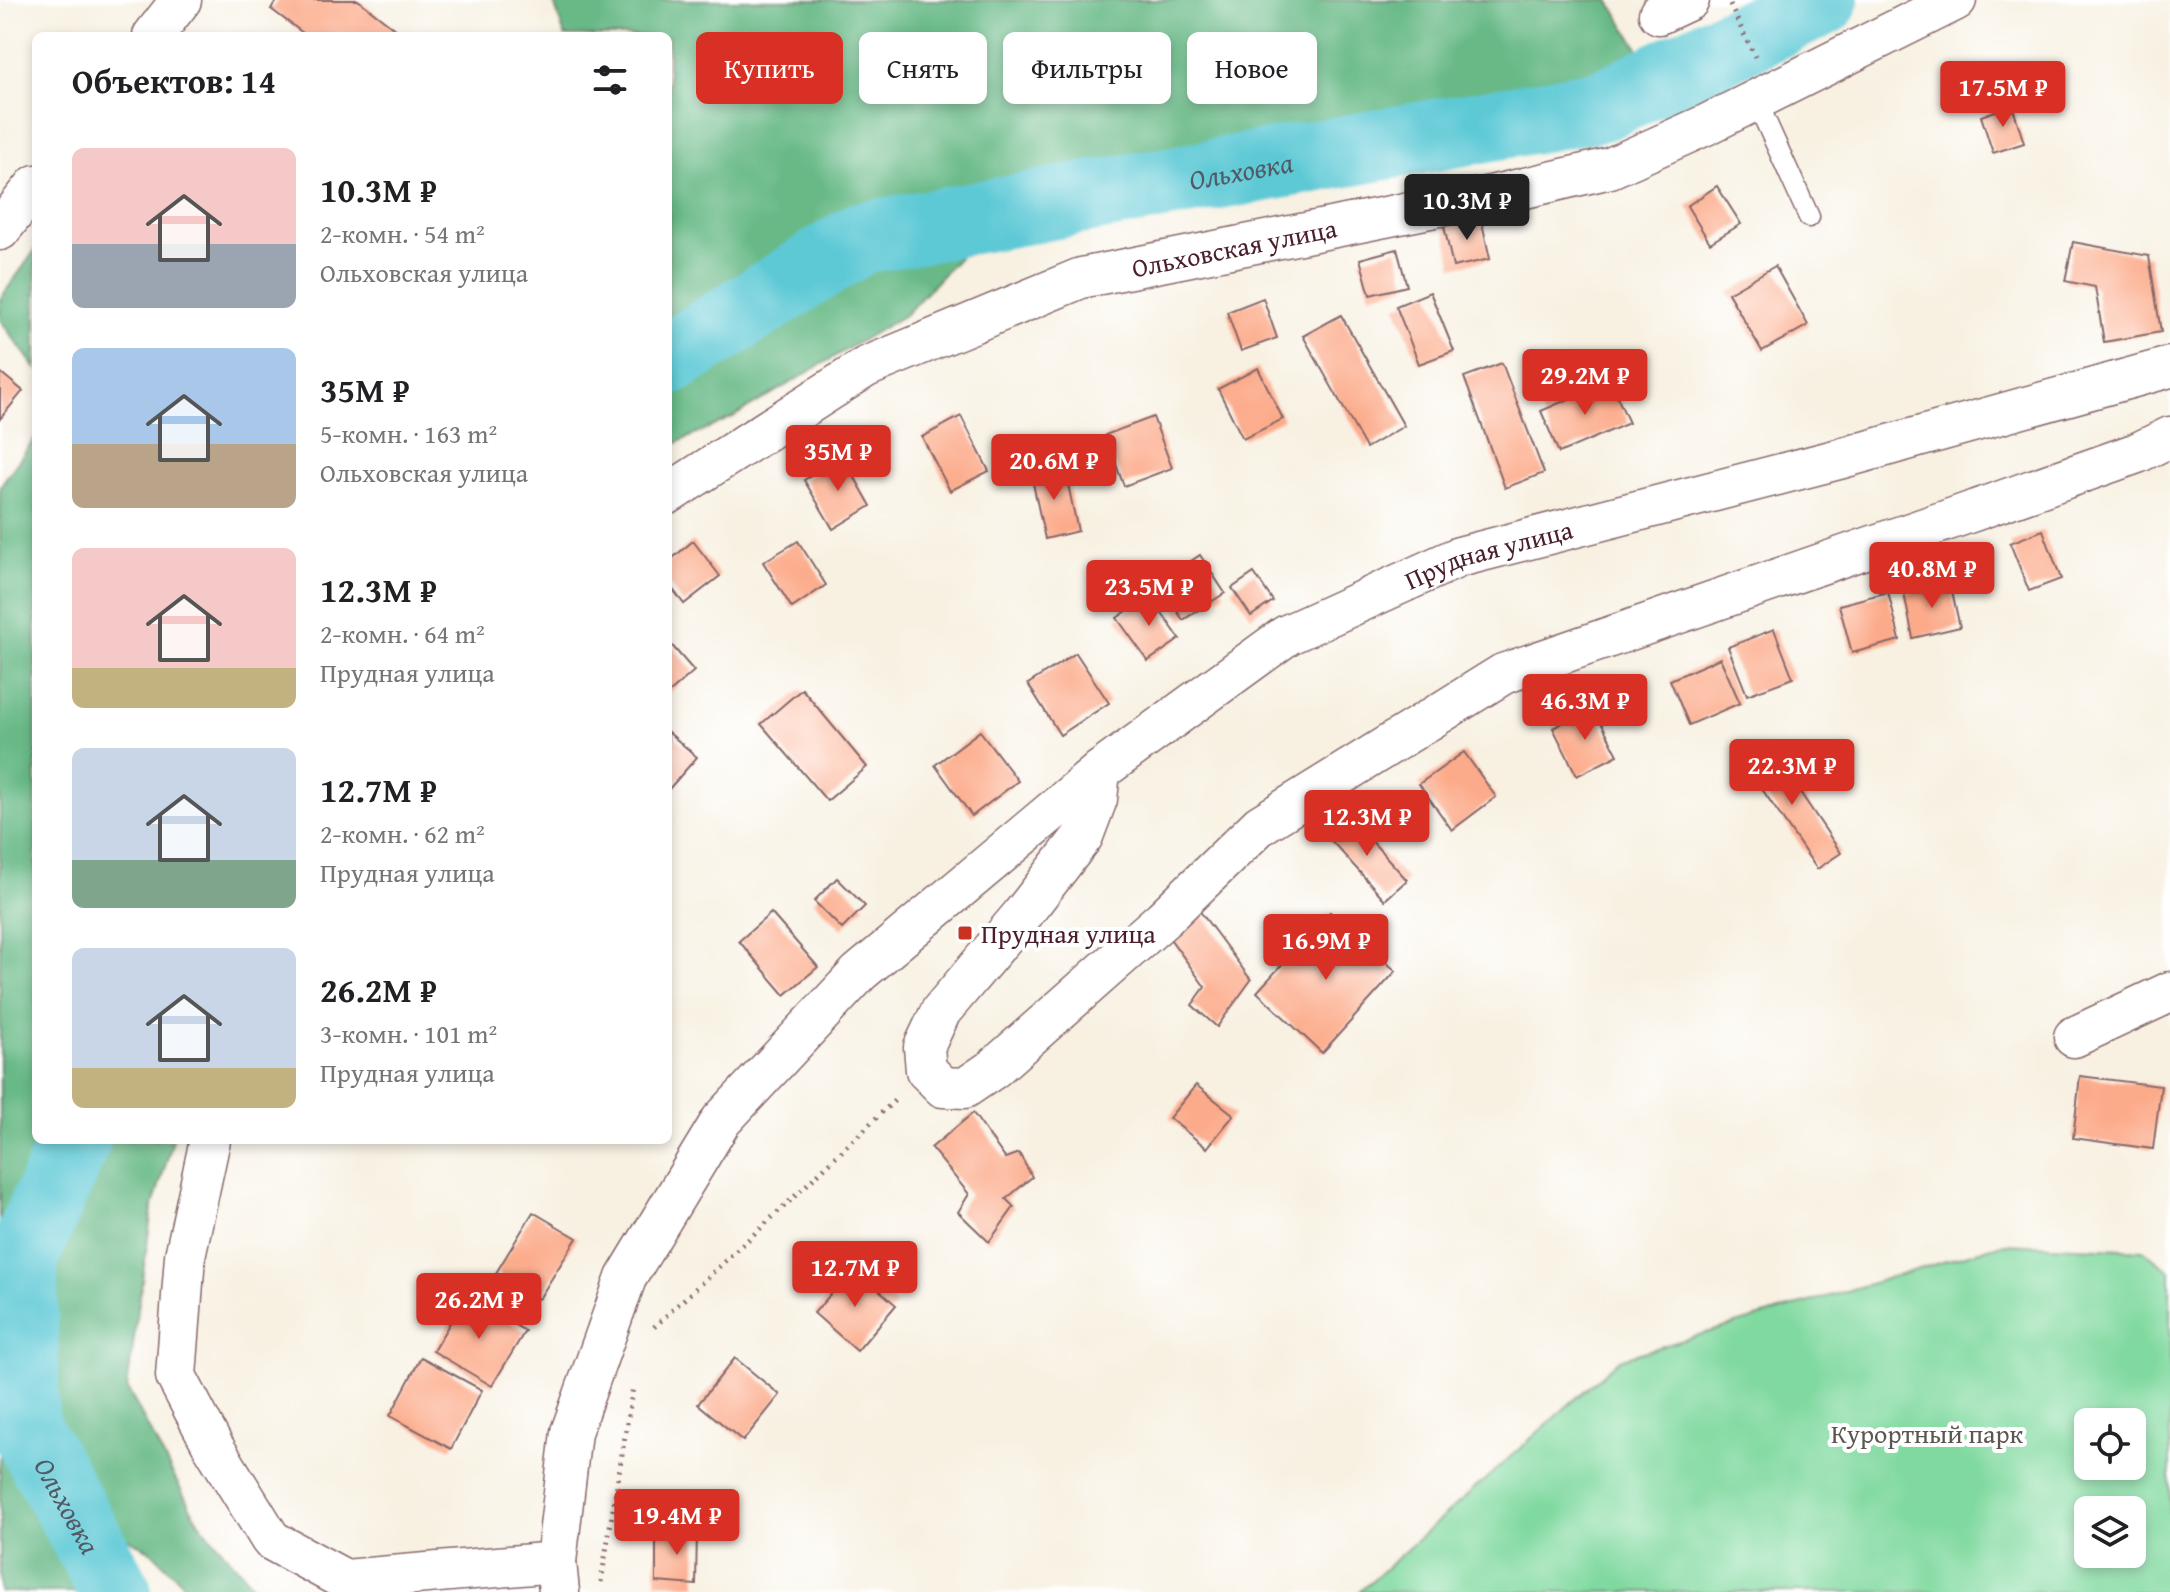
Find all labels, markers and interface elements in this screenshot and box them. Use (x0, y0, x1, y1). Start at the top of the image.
chip: Купить (696, 32, 843, 104)
chip: Снять (859, 32, 987, 104)
chip: Фильтры (1003, 32, 1171, 104)
chip: Новое (1187, 32, 1317, 104)
text: Объектов: 14 (72, 56, 276, 105)
icon: filters (588, 58, 632, 102)
pin: 17.5M ₽ (1929, 61, 2077, 129)
text: 17.5M ₽ (1958, 67, 2048, 106)
water label: Ольховка (1185, 141, 1296, 199)
text: 10.3M ₽ (320, 165, 437, 214)
pin: 10.3M ₽ (1393, 174, 1541, 242)
icon: home (136, 180, 232, 276)
text: 10.3M ₽ (1422, 180, 1512, 219)
street label: Ольховская улица (1128, 208, 1341, 287)
text: 2-комн. · 54 m² (320, 214, 485, 253)
text: Ольховская улица (320, 253, 528, 292)
pin: 29.2M ₽ (1511, 349, 1659, 417)
text: 29.2M ₽ (1540, 355, 1630, 394)
text: 35M ₽ (320, 365, 410, 414)
icon: home (136, 380, 232, 476)
text: 5-комн. · 163 m² (320, 414, 497, 453)
pin: 35M ₽ (782, 425, 894, 493)
text: 35M ₽ (804, 431, 872, 470)
pin: 20.6M ₽ (980, 434, 1128, 502)
text: 20.6M ₽ (1009, 440, 1099, 479)
text: Ольховская улица (320, 453, 528, 492)
street label: Прудная улица (1398, 509, 1577, 599)
pin: 40.8M ₽ (1858, 542, 2006, 610)
text: 40.8M ₽ (1887, 548, 1977, 587)
pin: 23.5M ₽ (1075, 560, 1223, 628)
text: 12.3M ₽ (320, 565, 437, 614)
text: 23.5M ₽ (1104, 566, 1194, 605)
icon: home (136, 580, 232, 676)
text: 2-комн. · 64 m² (320, 614, 485, 653)
text: Прудная улица (320, 653, 495, 692)
pin: 46.3M ₽ (1511, 674, 1659, 742)
text: 46.3M ₽ (1540, 680, 1630, 719)
pin: 22.3M ₽ (1718, 739, 1866, 807)
text: 22.3M ₽ (1747, 745, 1837, 784)
text: 12.7M ₽ (320, 765, 437, 814)
icon: home (136, 780, 232, 876)
pin: 12.3M ₽ (1293, 790, 1441, 858)
text: 12.3M ₽ (1322, 796, 1412, 835)
text: 2-комн. · 62 m² (320, 814, 485, 853)
text: Прудная улица (320, 853, 495, 892)
place label: Прудная улица (981, 914, 1156, 953)
pin: 16.9M ₽ (1252, 914, 1400, 982)
text: 16.9M ₽ (1281, 920, 1371, 959)
marker: Прудная улица (956, 924, 974, 942)
text: 26.2M ₽ (320, 965, 437, 1014)
icon: home (136, 980, 232, 1076)
text: 3-комн. · 101 m² (320, 1014, 497, 1053)
text: Прудная улица (320, 1053, 495, 1092)
pin: 12.7M ₽ (781, 1241, 929, 1309)
text: 12.7M ₽ (810, 1247, 900, 1286)
pin: 26.2M ₽ (405, 1273, 553, 1341)
text: 26.2M ₽ (434, 1279, 524, 1318)
map controls (2074, 1408, 2146, 1568)
button: locate (2074, 1408, 2146, 1480)
park label: Курортный парк (1831, 1414, 2024, 1453)
water label: Ольховка (25, 1449, 111, 1561)
pin: 19.4M ₽ (603, 1489, 751, 1557)
text: 19.4M ₽ (632, 1495, 722, 1534)
button: layers (2074, 1496, 2146, 1568)

